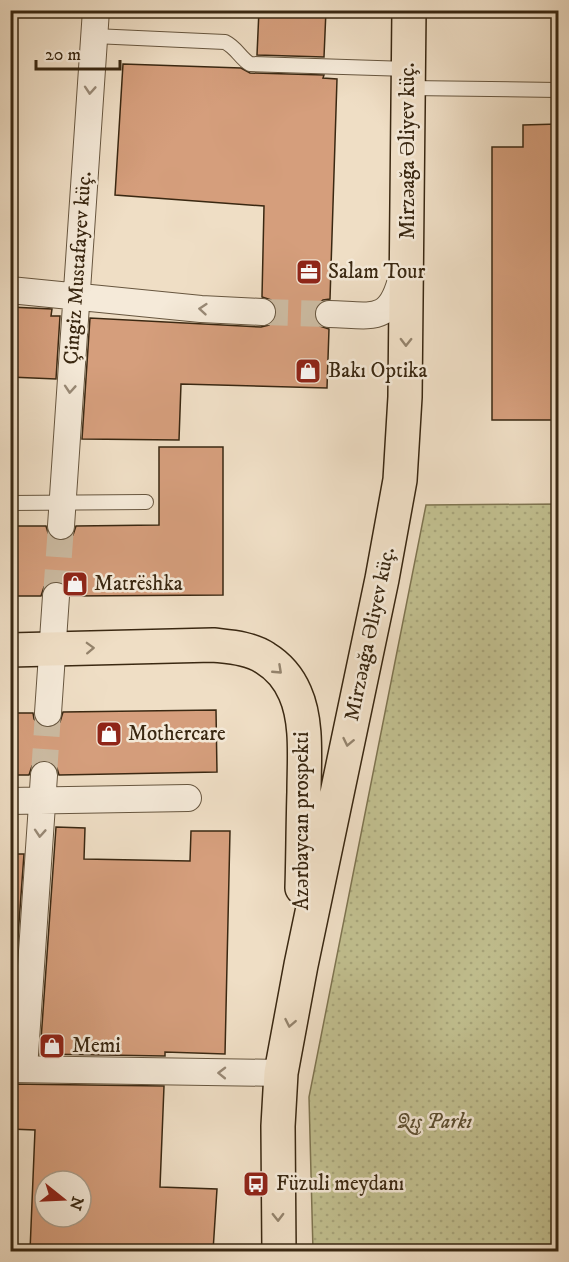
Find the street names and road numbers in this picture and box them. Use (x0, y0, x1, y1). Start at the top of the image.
street label: Mirzəağa Əliyev küç. (395, 62, 421, 240)
street label: Çingiz Mustafayev küç. (58, 171, 98, 365)
street label: Mirzəağa Əliyev küç. (339, 545, 401, 723)
street label: Azərbaycan prospekti (289, 732, 315, 910)

